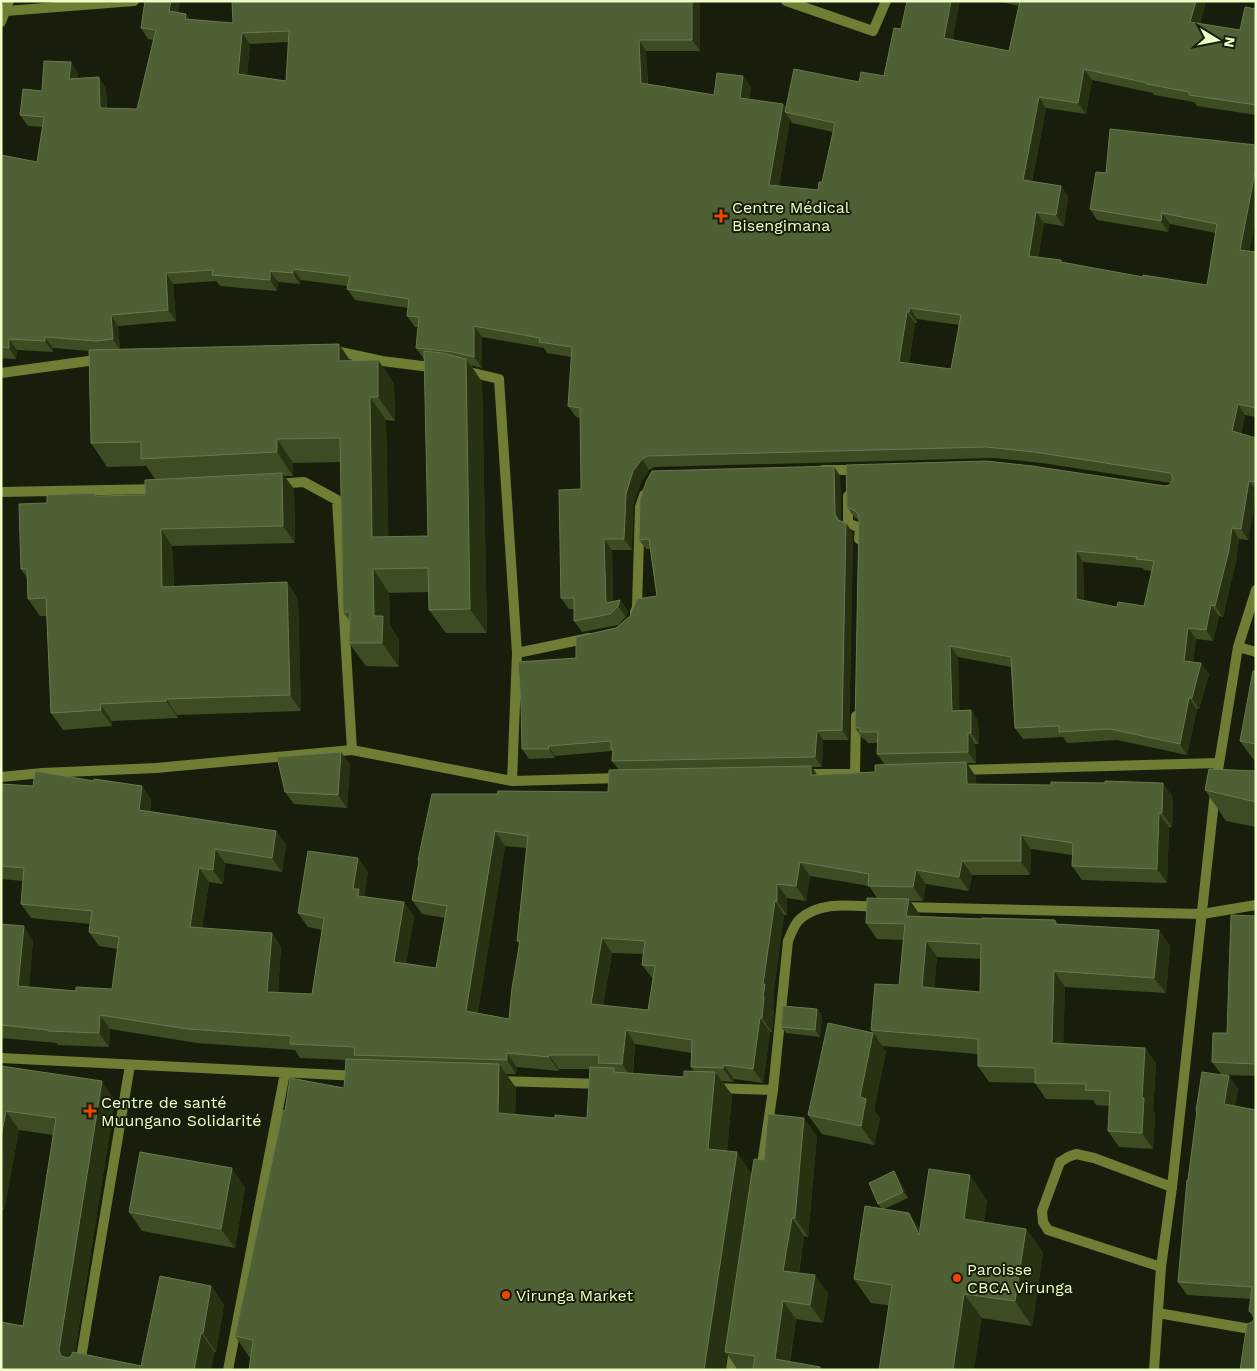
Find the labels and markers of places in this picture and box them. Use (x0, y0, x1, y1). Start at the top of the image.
place label: Centre Médical Bisengimana (732, 198, 850, 235)
marker: Centre Médical Bisengimana (714, 209, 728, 223)
place label: Centre de santé Muungano Solidarité (101, 1093, 262, 1130)
marker: Centre de santé Muungano Solidarité (83, 1104, 97, 1118)
place label: Paroisse CBCA Virunga (967, 1260, 1073, 1297)
marker: Paroisse CBCA Virunga (951, 1272, 963, 1284)
place label: Virunga Market (516, 1286, 634, 1305)
marker: Virunga Market (500, 1289, 512, 1301)

